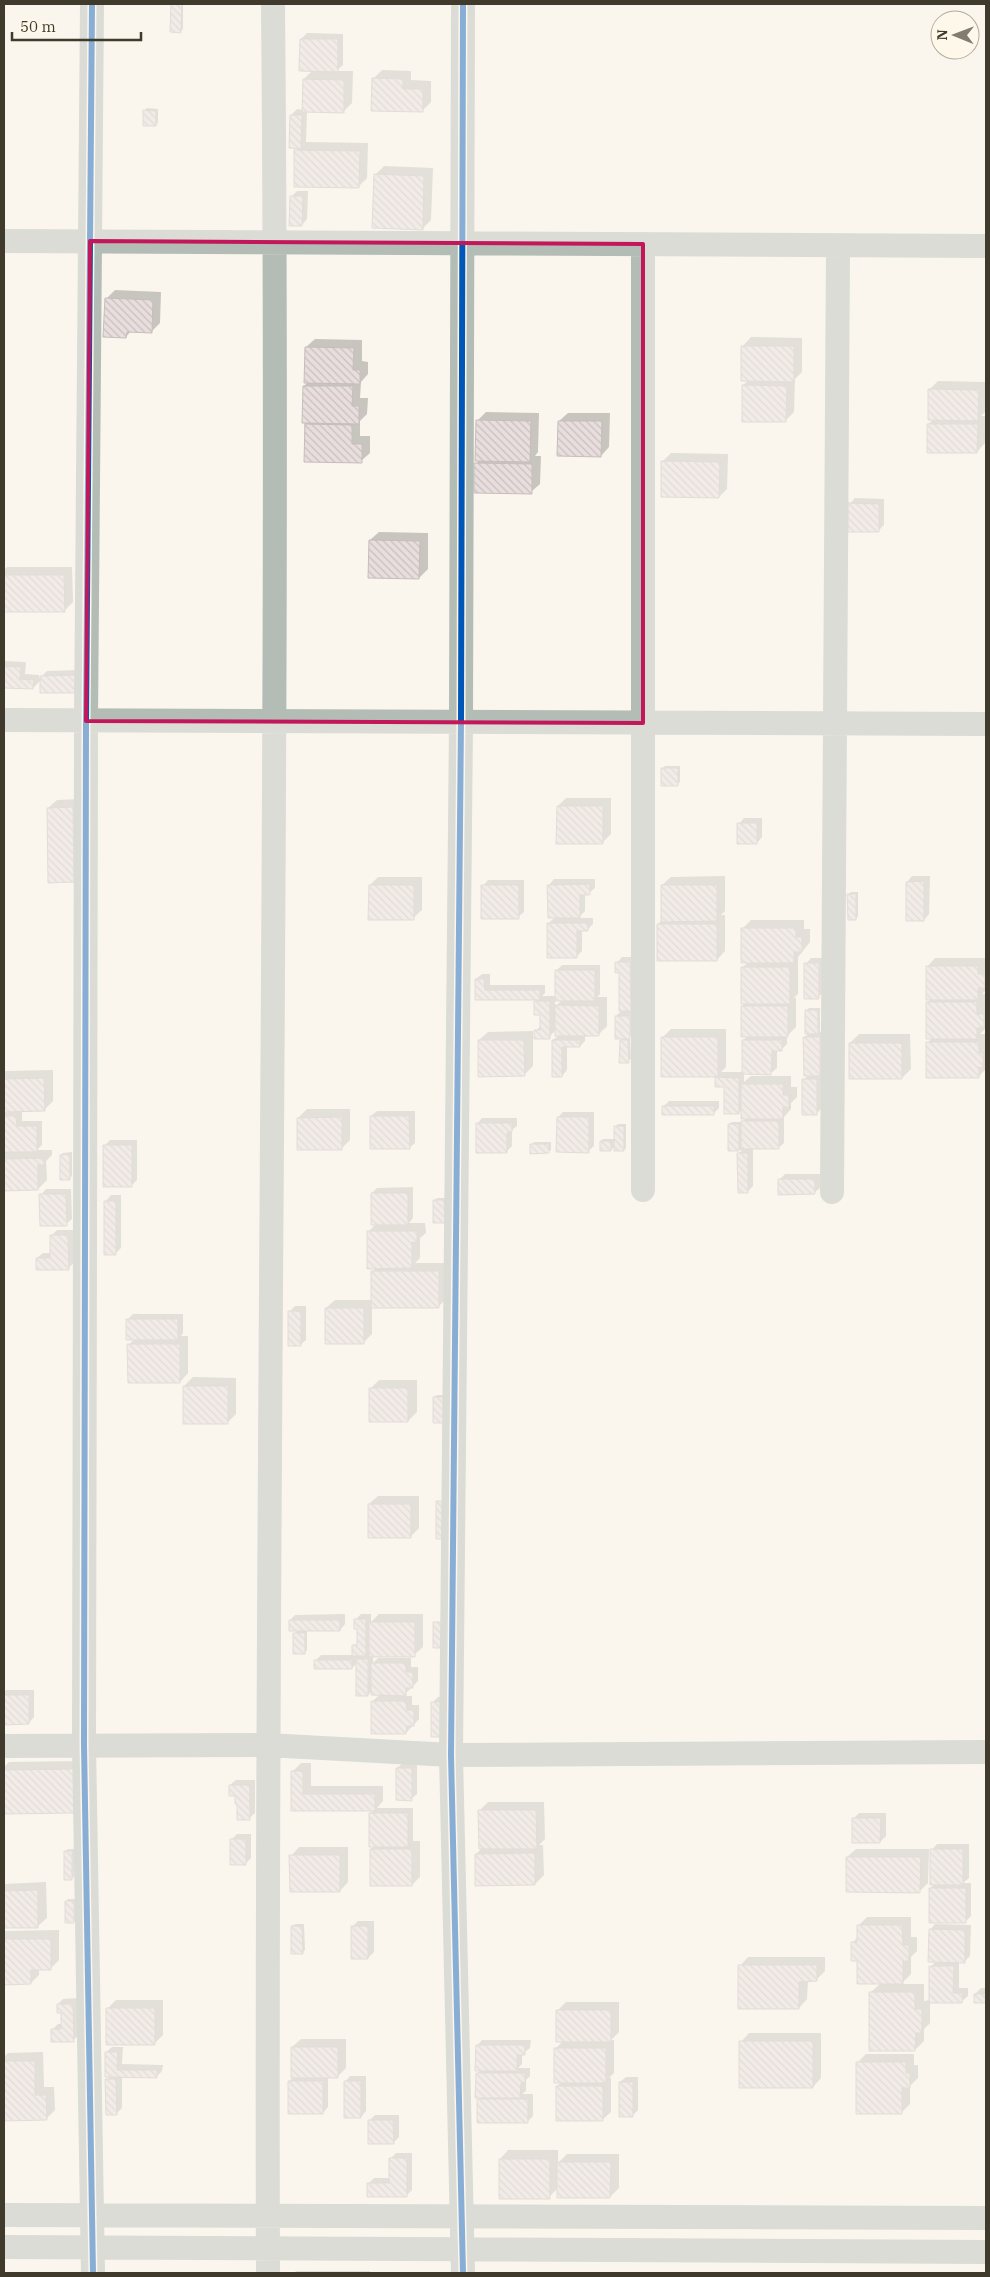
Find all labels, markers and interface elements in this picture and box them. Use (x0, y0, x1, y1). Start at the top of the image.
scale bar (12, 10, 141, 42)
north arrow (930, 10, 980, 60)
text: 50 m (20, 17, 56, 36)
text: N (933, 29, 951, 40)

